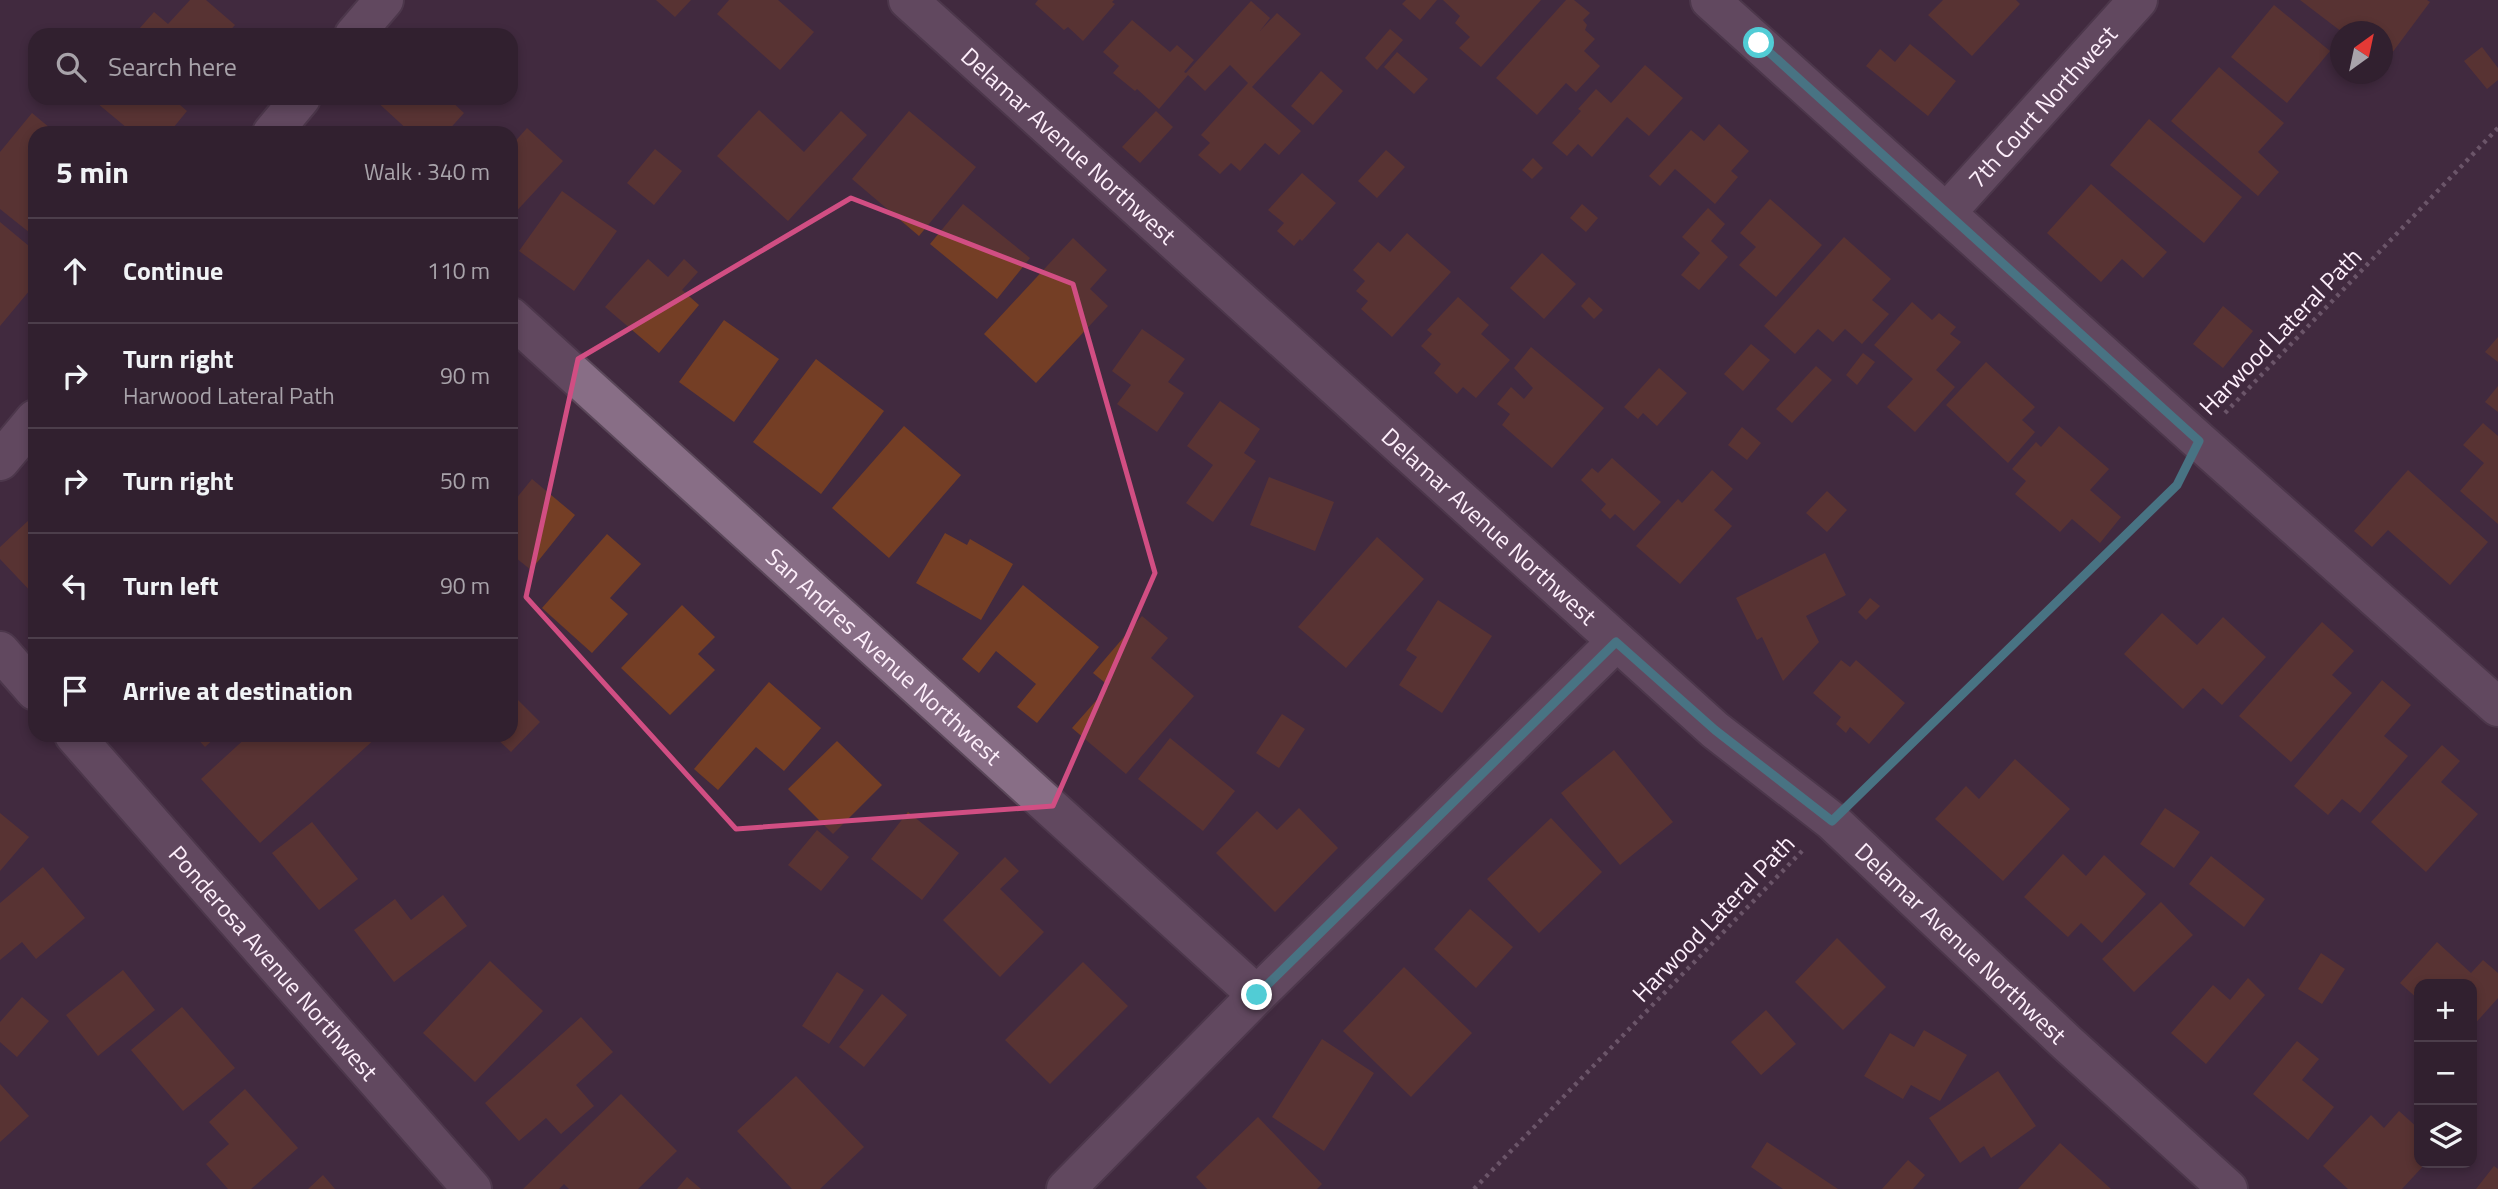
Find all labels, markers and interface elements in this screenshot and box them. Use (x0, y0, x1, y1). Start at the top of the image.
street label: 7th Court Northwest (1959, 17, 2126, 196)
north arrow (2330, 21, 2393, 84)
route start (1743, 27, 1774, 58)
search box (28, 28, 518, 105)
street label: Delamar Avenue Northwest (953, 38, 1185, 253)
text: Search here (108, 47, 237, 86)
icon: search (52, 48, 90, 86)
text: 5 min (56, 149, 129, 195)
text: Walk · 340 m (364, 154, 490, 189)
street label: Harwood Lateral Path (2190, 239, 2370, 423)
text: Continue (123, 251, 223, 290)
icon: ahead (56, 252, 94, 290)
text: 110 m (427, 253, 490, 288)
text: Turn right (123, 339, 234, 378)
icon: right (56, 357, 94, 395)
text: 90 m (440, 358, 490, 393)
text: Harwood Lateral Path (123, 378, 335, 413)
street label: Delamar Avenue Northwest (1374, 419, 1606, 633)
text: Turn right (123, 461, 234, 500)
icon: right (56, 462, 94, 500)
text: 50 m (440, 463, 490, 498)
street label: San Andres Avenue Northwest (758, 539, 1011, 773)
text: Turn left (123, 566, 218, 605)
icon: left (56, 567, 94, 605)
text: 90 m (440, 568, 490, 603)
text: Arrive at destination (123, 671, 353, 710)
icon: arrive (56, 672, 94, 710)
street label: Harwood Lateral Path (1623, 826, 1803, 1010)
street label: Delamar Avenue Northwest (1847, 834, 2075, 1052)
street label: Ponderosa Avenue Northwest (161, 837, 387, 1089)
route end (1241, 979, 1272, 1010)
map controls (2414, 979, 2477, 1168)
button: + (2414, 979, 2477, 1042)
button: − (2414, 1042, 2477, 1105)
button: layers (2414, 1105, 2477, 1168)

